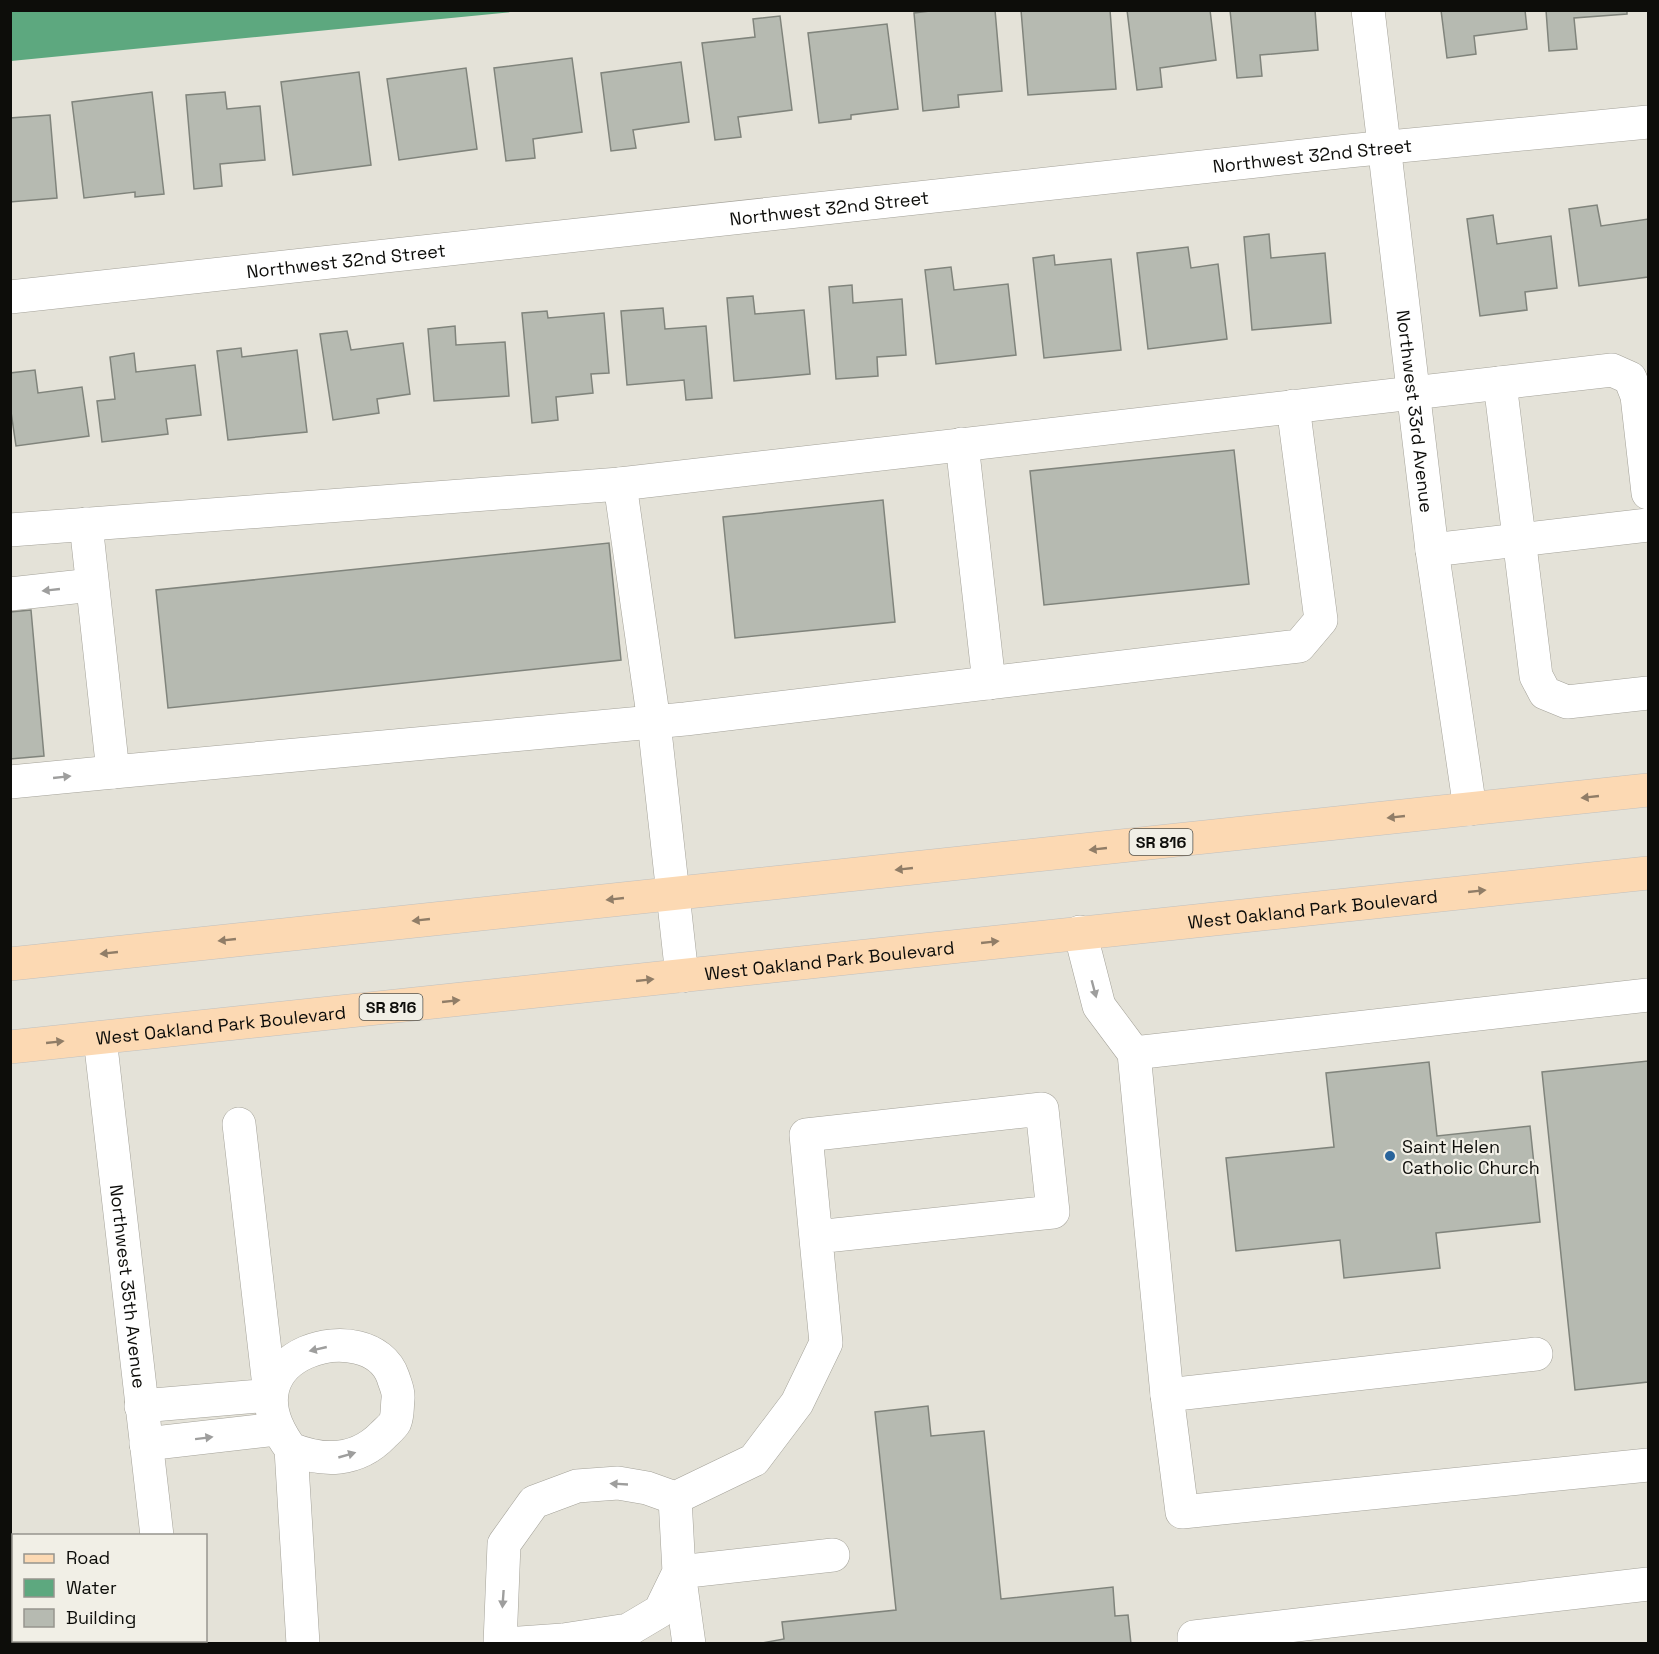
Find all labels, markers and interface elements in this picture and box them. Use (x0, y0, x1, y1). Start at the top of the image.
street label: Northwest 32nd Street (1211, 133, 1413, 177)
street label: Northwest 32nd Street (728, 185, 930, 230)
street label: Northwest 32nd Street (245, 238, 447, 283)
street label: Northwest 33rd Avenue (1392, 309, 1439, 514)
one-way arrow (42, 585, 61, 594)
one-way arrow (52, 772, 71, 782)
one-way arrow (1581, 792, 1600, 801)
one-way arrow (1387, 812, 1406, 822)
road number: SR 816 (1130, 829, 1192, 855)
one-way arrow (1089, 844, 1108, 853)
one-way arrow (895, 864, 914, 874)
street label: West Oakland Park Boulevard (1187, 884, 1439, 933)
one-way arrow (1467, 886, 1486, 896)
one-way arrow (605, 894, 624, 904)
one-way arrow (411, 915, 430, 925)
one-way arrow (217, 935, 236, 945)
street label: West Oakland Park Boulevard (703, 935, 956, 985)
one-way arrow (981, 937, 1000, 947)
one-way arrow (100, 948, 119, 958)
one-way arrow (635, 975, 654, 985)
one-way arrow (1090, 980, 1100, 998)
road number: SR 816 (360, 994, 422, 1020)
one-way arrow (441, 996, 460, 1006)
street label: West Oakland Park Boulevard (95, 1000, 347, 1049)
one-way arrow (46, 1038, 65, 1047)
place label: Saint Helen Catholic Church (1402, 1135, 1540, 1179)
marker: Saint Helen Catholic Church (1383, 1149, 1397, 1163)
street label: Northwest 35th Avenue (105, 1183, 152, 1390)
one-way arrow (309, 1345, 327, 1355)
one-way arrow (194, 1433, 213, 1442)
one-way arrow (338, 1450, 356, 1459)
one-way arrow (609, 1480, 628, 1489)
legend (12, 1534, 207, 1642)
text: Road (66, 1546, 110, 1569)
text: Water (66, 1576, 117, 1599)
one-way arrow (498, 1590, 508, 1609)
text: Building (66, 1606, 136, 1629)

